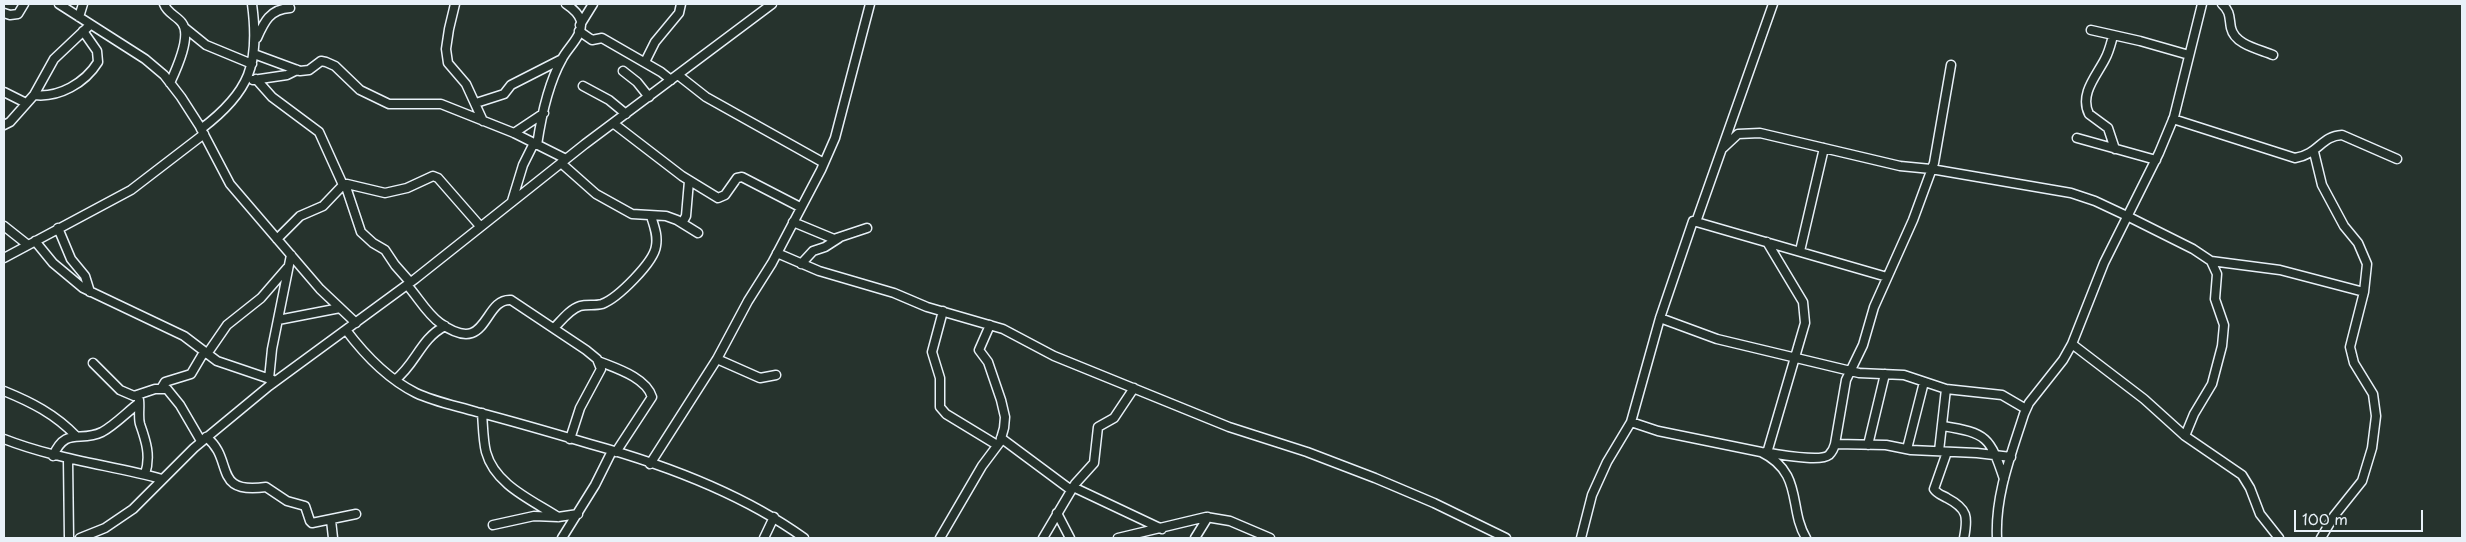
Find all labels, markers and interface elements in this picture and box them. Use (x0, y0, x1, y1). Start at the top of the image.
scale bar (2296, 500, 2425, 532)
text: 100 m (2302, 507, 2348, 530)

